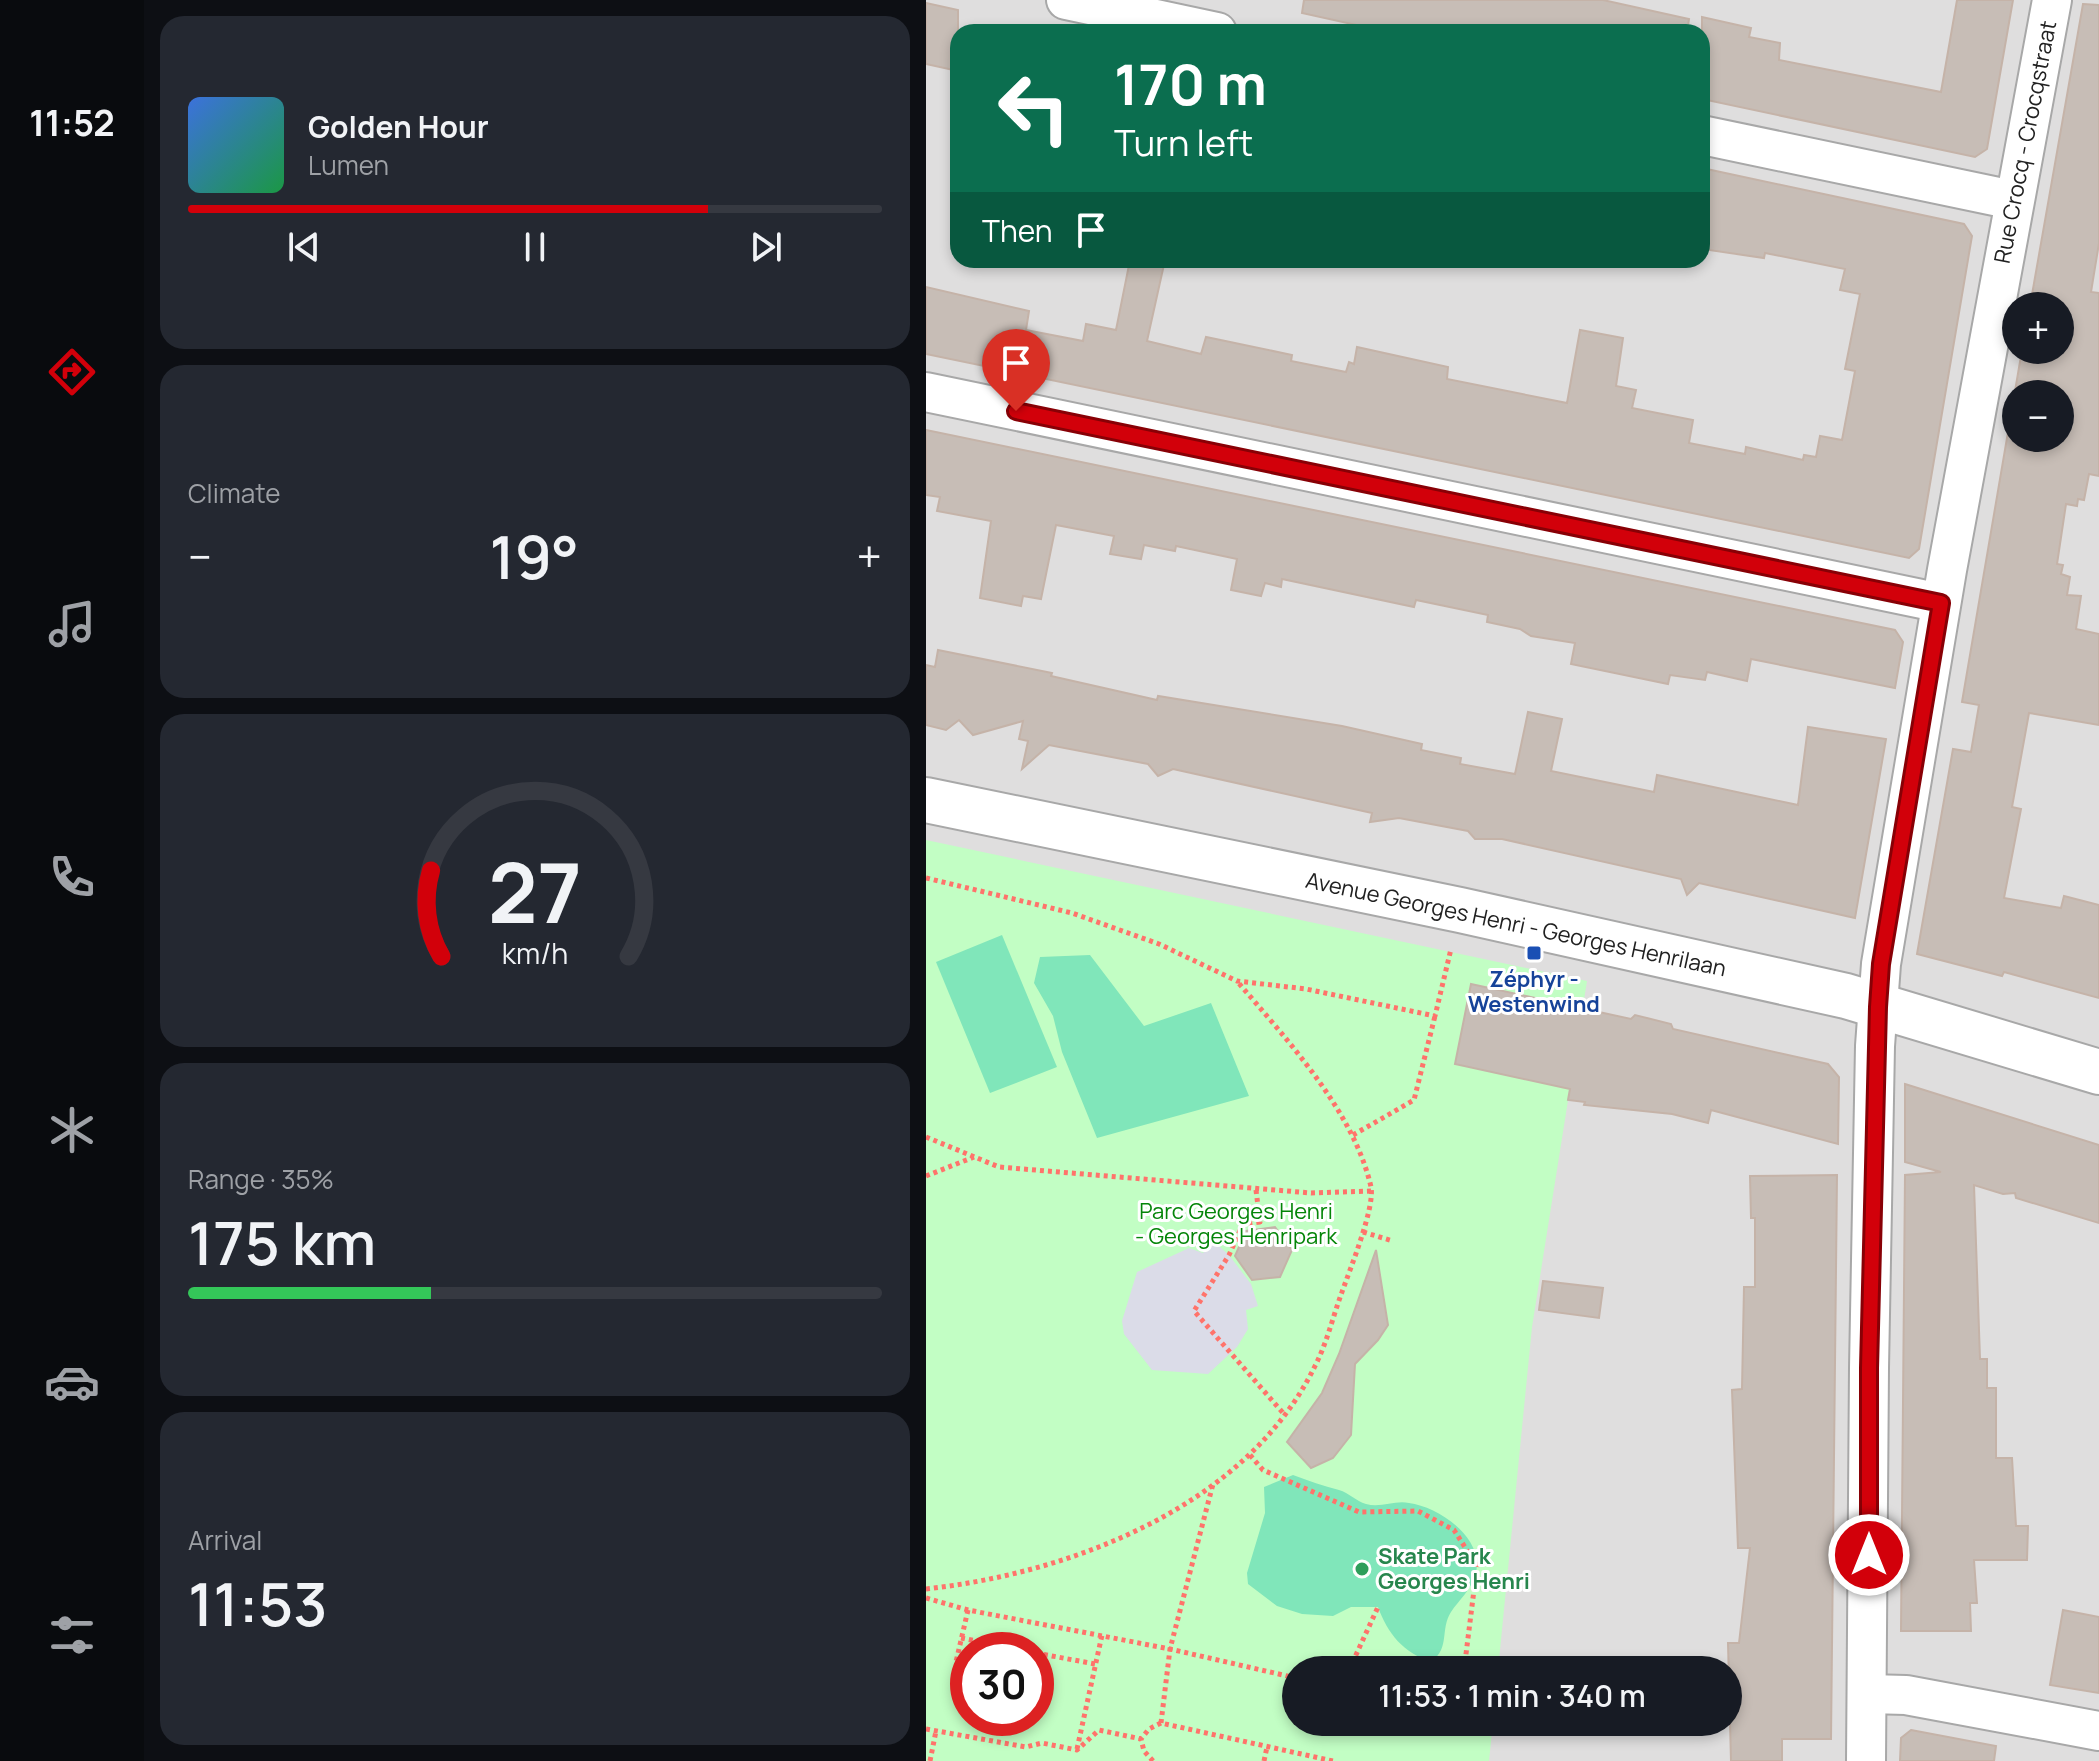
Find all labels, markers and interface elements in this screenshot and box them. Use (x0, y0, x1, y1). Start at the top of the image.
street label: Rue Crocq - Crocqstraat (1987, 18, 2063, 266)
text: 170 m (1114, 45, 1267, 122)
icon: left (982, 56, 1086, 160)
text: 11:52 (29, 98, 115, 147)
text: Golden Hour (308, 106, 489, 147)
text: Turn left (1114, 118, 1253, 167)
text: Lumen (308, 147, 389, 183)
icon: arrive (1069, 208, 1113, 252)
text: Then (982, 210, 1053, 251)
icon: previous (282, 225, 326, 269)
icon: pause (513, 225, 557, 269)
icon: next (744, 225, 788, 269)
map controls (2002, 292, 2074, 452)
button: + (2002, 292, 2074, 364)
pin (982, 329, 1050, 411)
icon: arrive (994, 341, 1038, 385)
icon: directions (44, 344, 100, 400)
button: − (2002, 380, 2074, 452)
text: Climate (188, 475, 280, 511)
text: 19° (489, 515, 579, 597)
text: − (188, 526, 212, 586)
text: + (857, 526, 882, 586)
icon: music (44, 596, 100, 652)
text: 27 (488, 833, 582, 947)
icon: phone (44, 849, 100, 905)
street label: Avenue Georges Henri - Georges Henrilaan (1303, 865, 1729, 983)
text: km/h (502, 934, 568, 973)
marker: Zéphyr - Westenwind (1525, 944, 1543, 962)
place label: Zéphyr - Westenwind (1468, 964, 1600, 1019)
icon: climate (44, 1102, 100, 1158)
text: Range · 35% (188, 1161, 334, 1197)
park label: Parc Georges Henri - Georges Henripark (1135, 1196, 1338, 1251)
text: 175 km (188, 1201, 376, 1283)
icon: car (44, 1354, 100, 1410)
position arrow (1827, 1513, 1911, 1597)
text: Arrival (188, 1522, 262, 1558)
place label: Skate Park Georges Henri (1378, 1541, 1530, 1596)
marker: Skate Park Georges Henri (1353, 1560, 1371, 1578)
text: 11:53 (188, 1562, 328, 1644)
icon: filters (44, 1607, 100, 1663)
speed limit sign: 30 (950, 1632, 1054, 1736)
text: 11:53 · 1 min · 340 m (1378, 1675, 1646, 1716)

